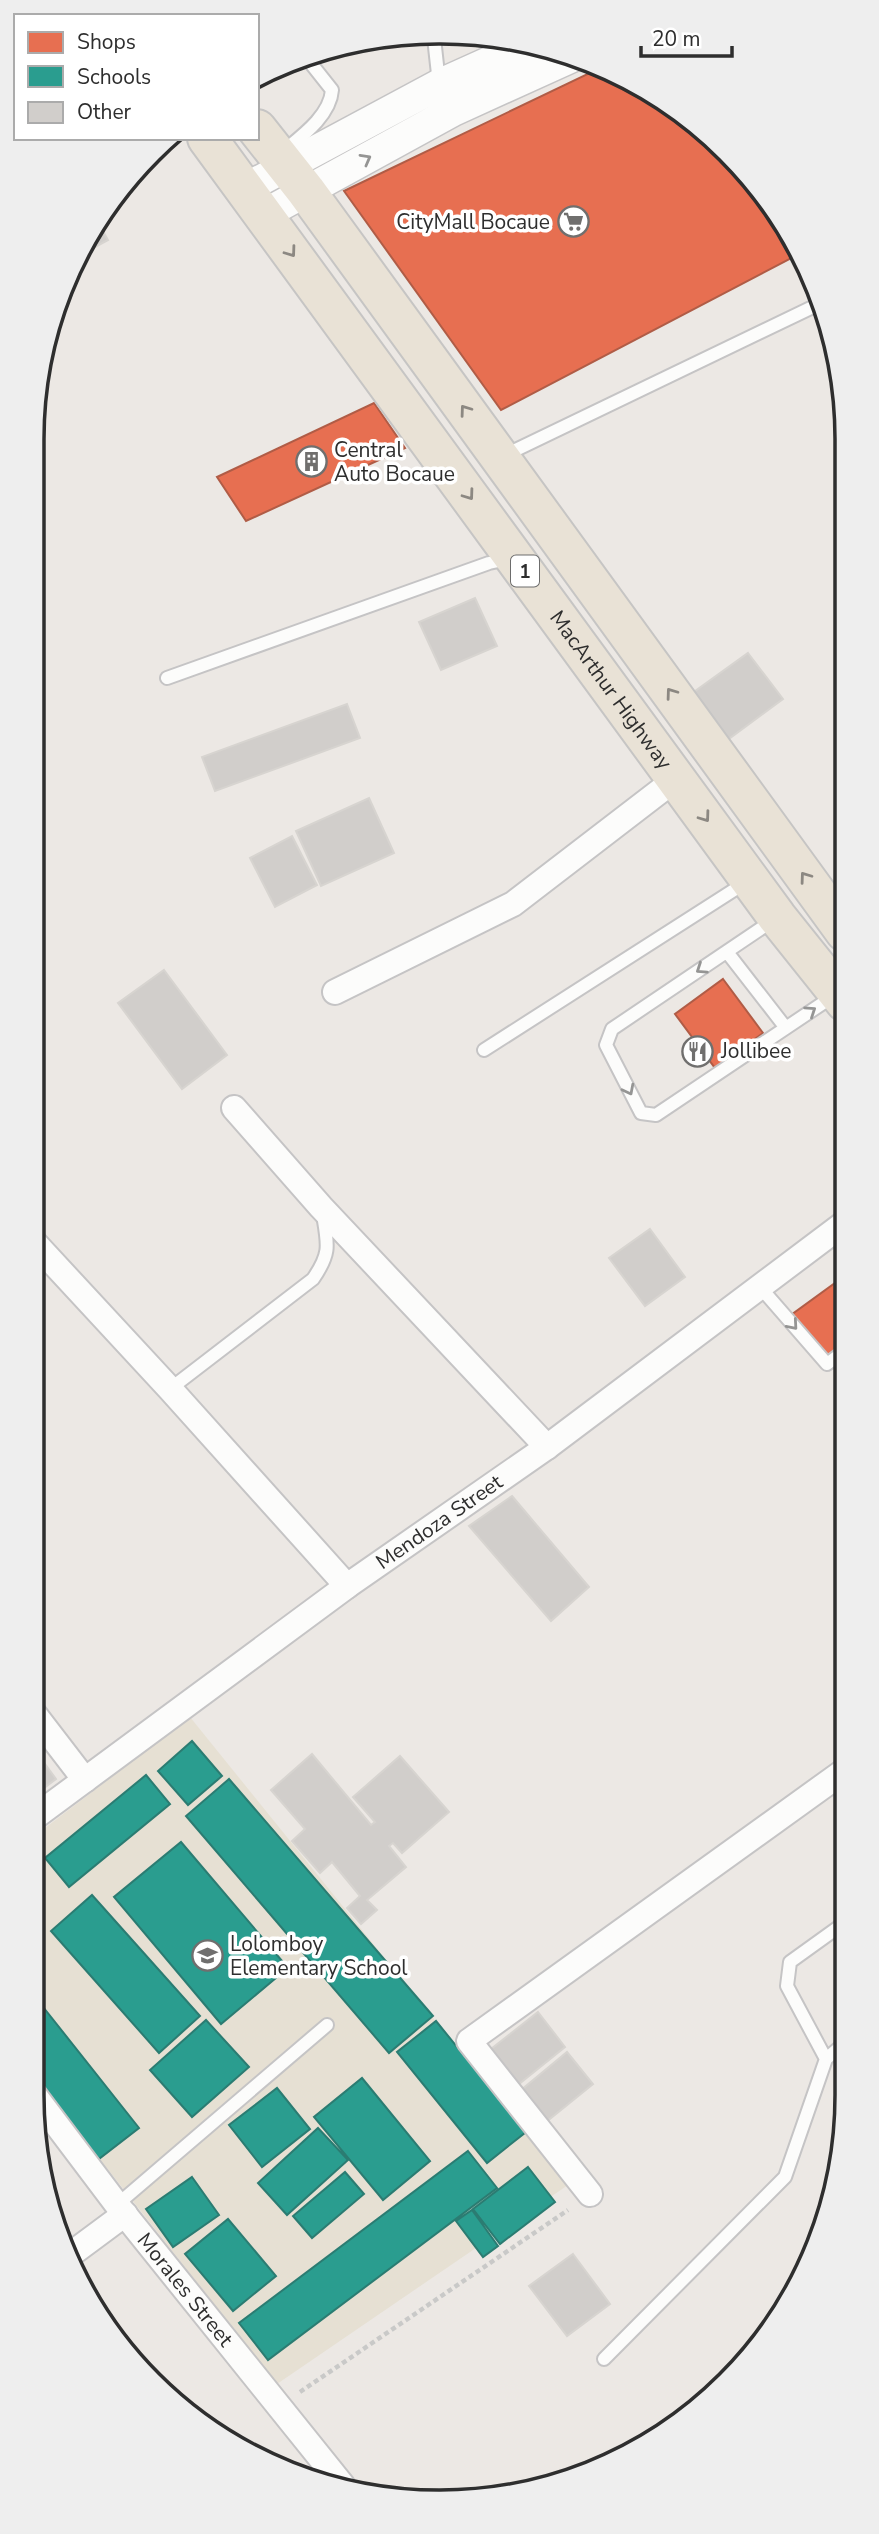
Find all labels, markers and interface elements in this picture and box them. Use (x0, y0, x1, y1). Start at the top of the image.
legend (14, 14, 259, 140)
scale bar (641, 14, 732, 58)
text: 20 m (652, 25, 701, 53)
text: Shops (77, 28, 136, 56)
text: Schools (77, 63, 151, 91)
text: Other (77, 98, 132, 126)
one-way arrow (359, 153, 372, 167)
supermarket icon: CityMall Bocaue (556, 205, 590, 239)
place label: CityMall Bocaue (396, 208, 550, 236)
one-way arrow (283, 245, 295, 257)
one-way arrow (461, 405, 473, 418)
place label: Central Auto Bocaue (334, 436, 455, 488)
building icon: Central Auto Bocaue (294, 445, 328, 479)
one-way arrow (461, 487, 473, 500)
road number: 1 (511, 556, 539, 586)
street label: MacArthur Highway (543, 605, 679, 775)
one-way arrow (667, 688, 679, 701)
one-way arrow (697, 809, 710, 822)
one-way arrow (801, 872, 813, 885)
one-way arrow (696, 961, 709, 974)
one-way arrow (803, 1007, 816, 1019)
restaurant icon: Jollibee (681, 1034, 715, 1068)
place label: Jollibee (720, 1037, 791, 1065)
one-way arrow (621, 1083, 635, 1095)
one-way arrow (785, 1317, 797, 1330)
street label: Mendoza Street (370, 1468, 509, 1576)
place label: Lolomboy Elementary School (230, 1930, 408, 1982)
school or university icon: Lolomboy Elementary School (190, 1939, 224, 1973)
street label: Morales Street (131, 2227, 240, 2353)

